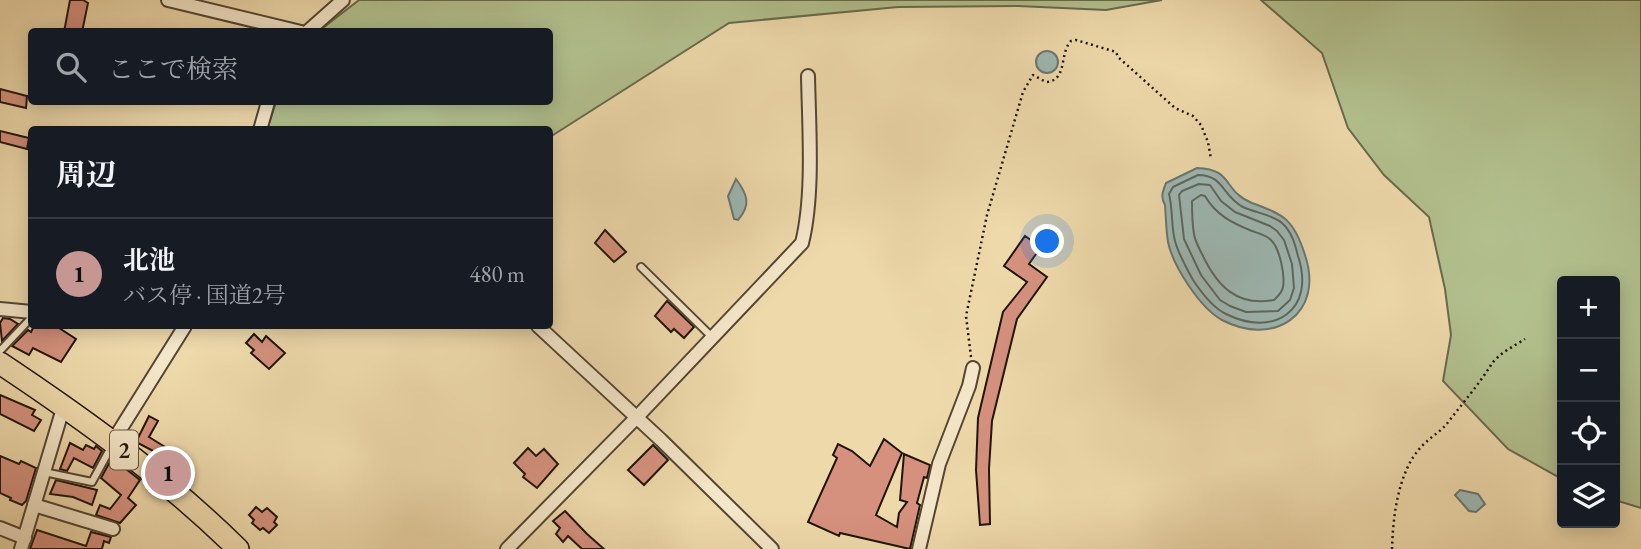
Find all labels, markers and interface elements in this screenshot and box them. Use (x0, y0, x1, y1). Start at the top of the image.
search box (28, 28, 553, 105)
icon: search (52, 48, 90, 86)
text: ここで検索 (108, 52, 238, 86)
text: 周辺 (56, 155, 116, 194)
your location (1030, 224, 1064, 258)
text: 北池 (123, 243, 175, 277)
text: 1 (73, 259, 85, 289)
text: 480 m (469, 259, 525, 289)
map controls (1557, 276, 1620, 528)
button: + (1557, 276, 1620, 339)
text: バス停 · 国道2号 (123, 280, 286, 310)
button: − (1557, 339, 1620, 402)
button: locate (1557, 402, 1620, 465)
road number: 2 (110, 431, 138, 470)
pin: 1 (145, 447, 191, 499)
button: layers (1557, 465, 1620, 528)

